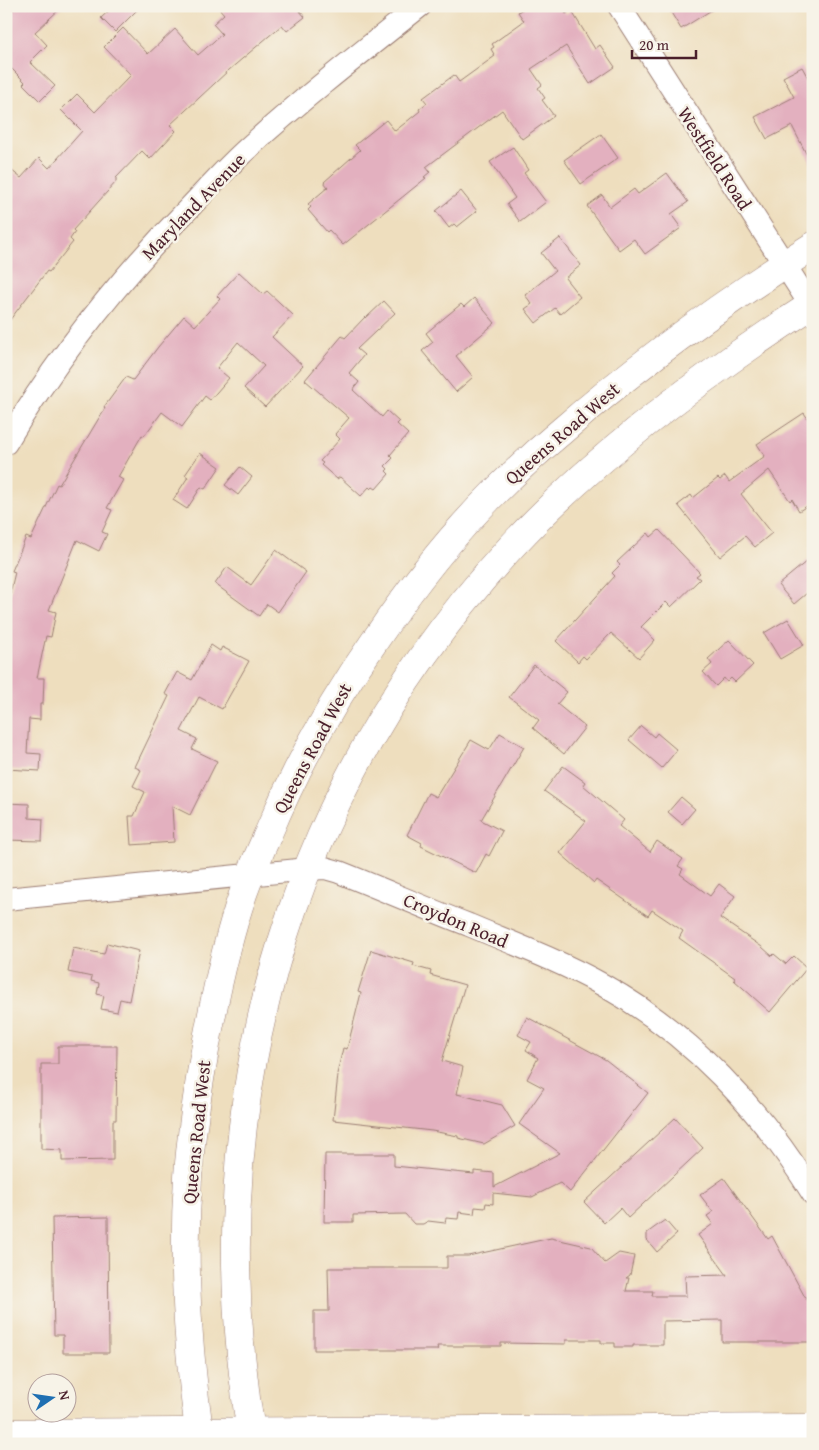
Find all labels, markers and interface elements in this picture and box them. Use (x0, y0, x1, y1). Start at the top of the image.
scale bar (632, 28, 695, 60)
text: 20 m (639, 34, 670, 55)
street label: Westfield Road (671, 101, 759, 216)
street label: Maryland Avenue (134, 146, 252, 266)
street label: Queens Road West (498, 375, 626, 491)
street label: Queens Road West (266, 677, 358, 818)
street label: Croydon Road (399, 885, 514, 955)
street label: Queens Road West (175, 1058, 218, 1205)
north arrow (28, 1372, 78, 1422)
text: N (54, 1388, 76, 1403)

